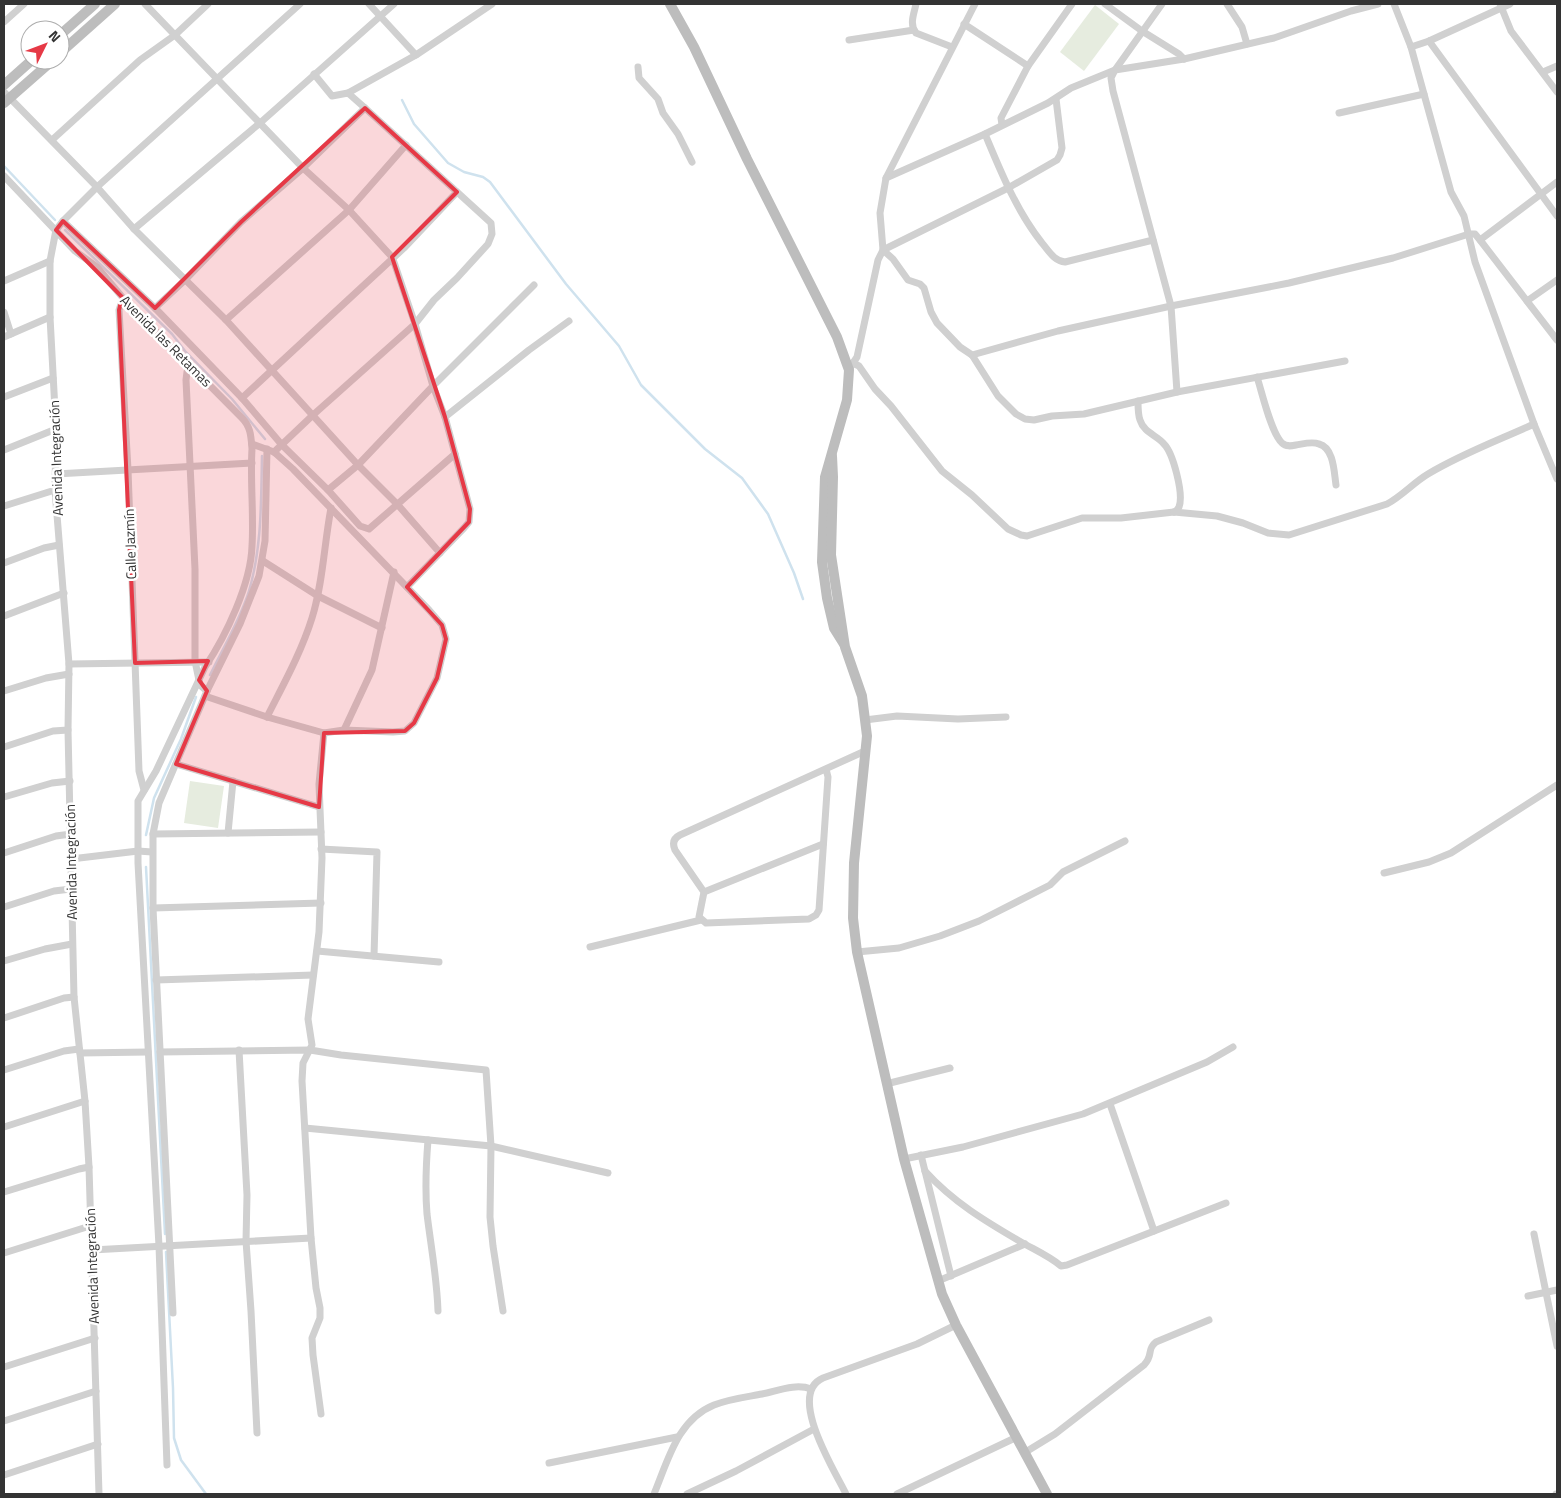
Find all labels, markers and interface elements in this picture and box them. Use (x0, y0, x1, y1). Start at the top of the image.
north arrow (20, 20, 70, 70)
text: N (44, 25, 66, 47)
street label: Avenida las Retamas (116, 290, 217, 391)
street label: Avenida Integración (43, 400, 68, 516)
street label: Calle Jazmín (118, 508, 141, 580)
street label: Avenida Integración (59, 804, 82, 920)
street label: Avenida Integración (79, 1208, 104, 1324)

